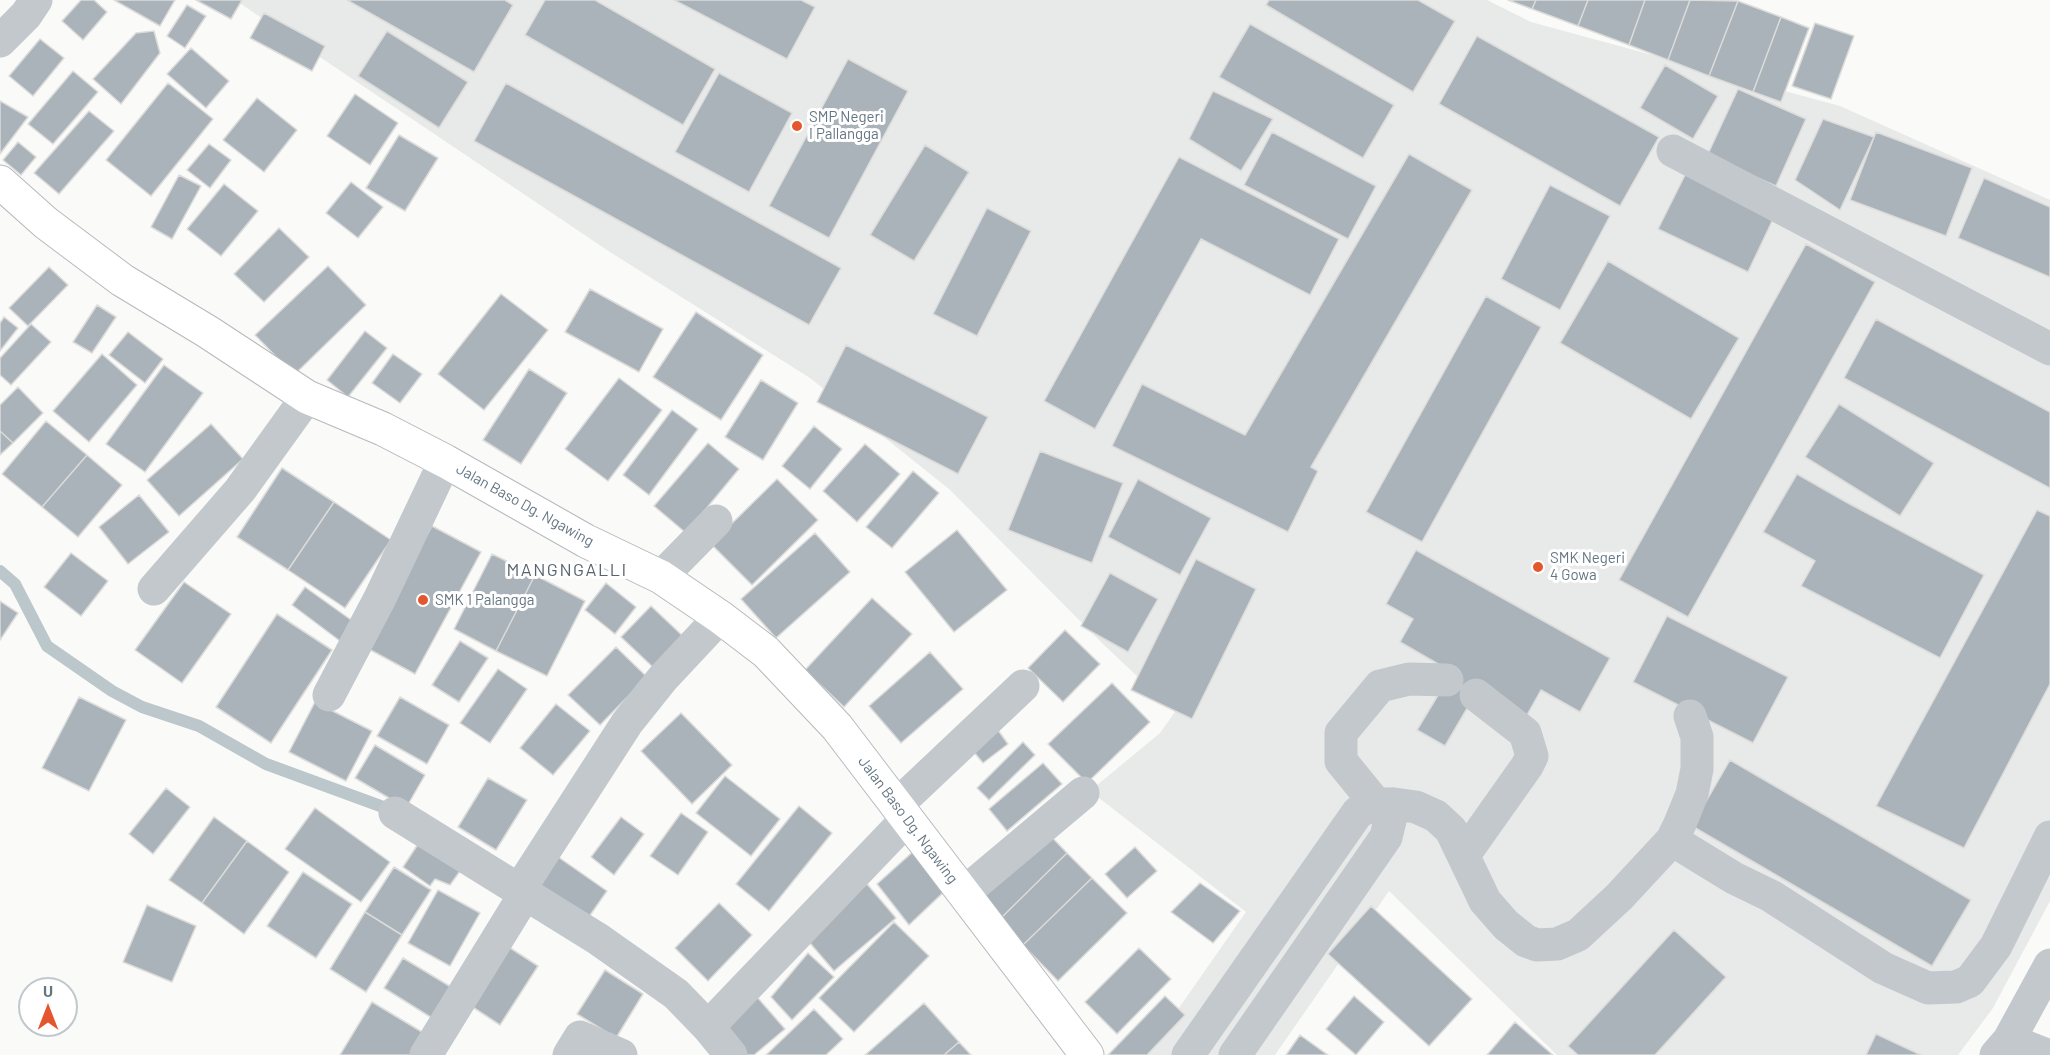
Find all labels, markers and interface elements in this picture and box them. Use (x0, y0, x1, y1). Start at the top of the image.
place label: SMP Negeri I Pallangga (809, 108, 884, 143)
marker: SMP Negeri I Pallangga (790, 119, 804, 133)
street label: Jalan Baso Dg. Ngawing (453, 460, 597, 550)
place label: SMK Negeri 4 Gowa (1550, 549, 1625, 584)
district label: MANGNGALLI (506, 559, 628, 581)
marker: SMK Negeri 4 Gowa (1531, 560, 1545, 574)
place label: SMK 1 Palangga (435, 591, 534, 609)
marker: SMK 1 Palangga (416, 593, 430, 607)
street label: Jalan Baso Dg. Ngawing (854, 753, 962, 887)
north arrow (18, 977, 78, 1037)
text: U (43, 981, 53, 1000)

